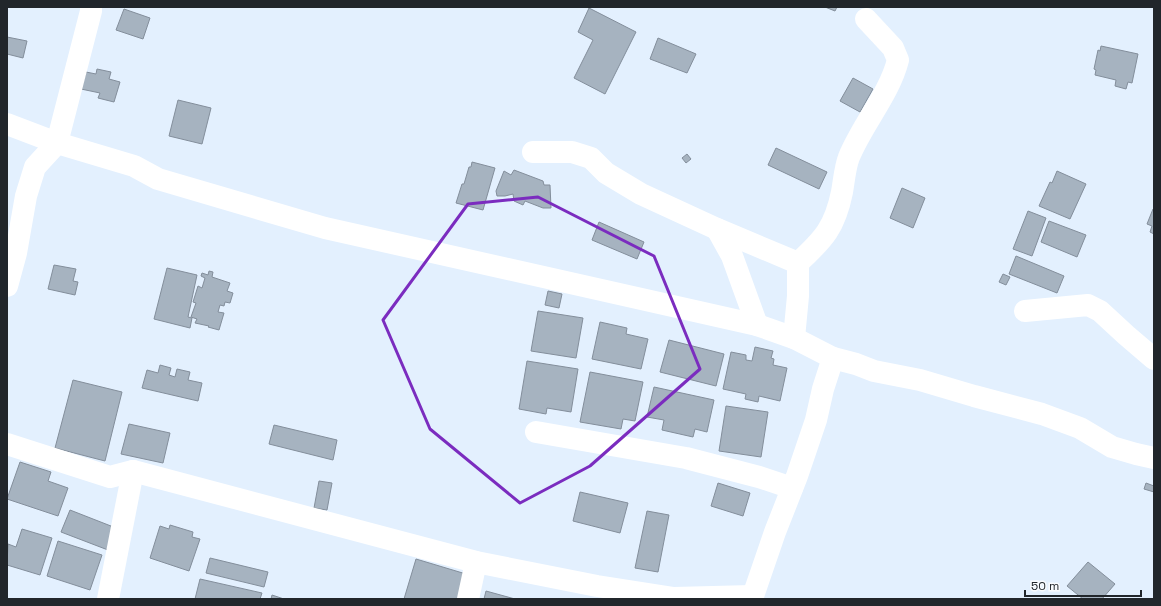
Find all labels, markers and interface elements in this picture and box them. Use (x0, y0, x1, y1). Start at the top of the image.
scale bar (1025, 572, 1141, 598)
text: 50 m (1031, 578, 1059, 594)

